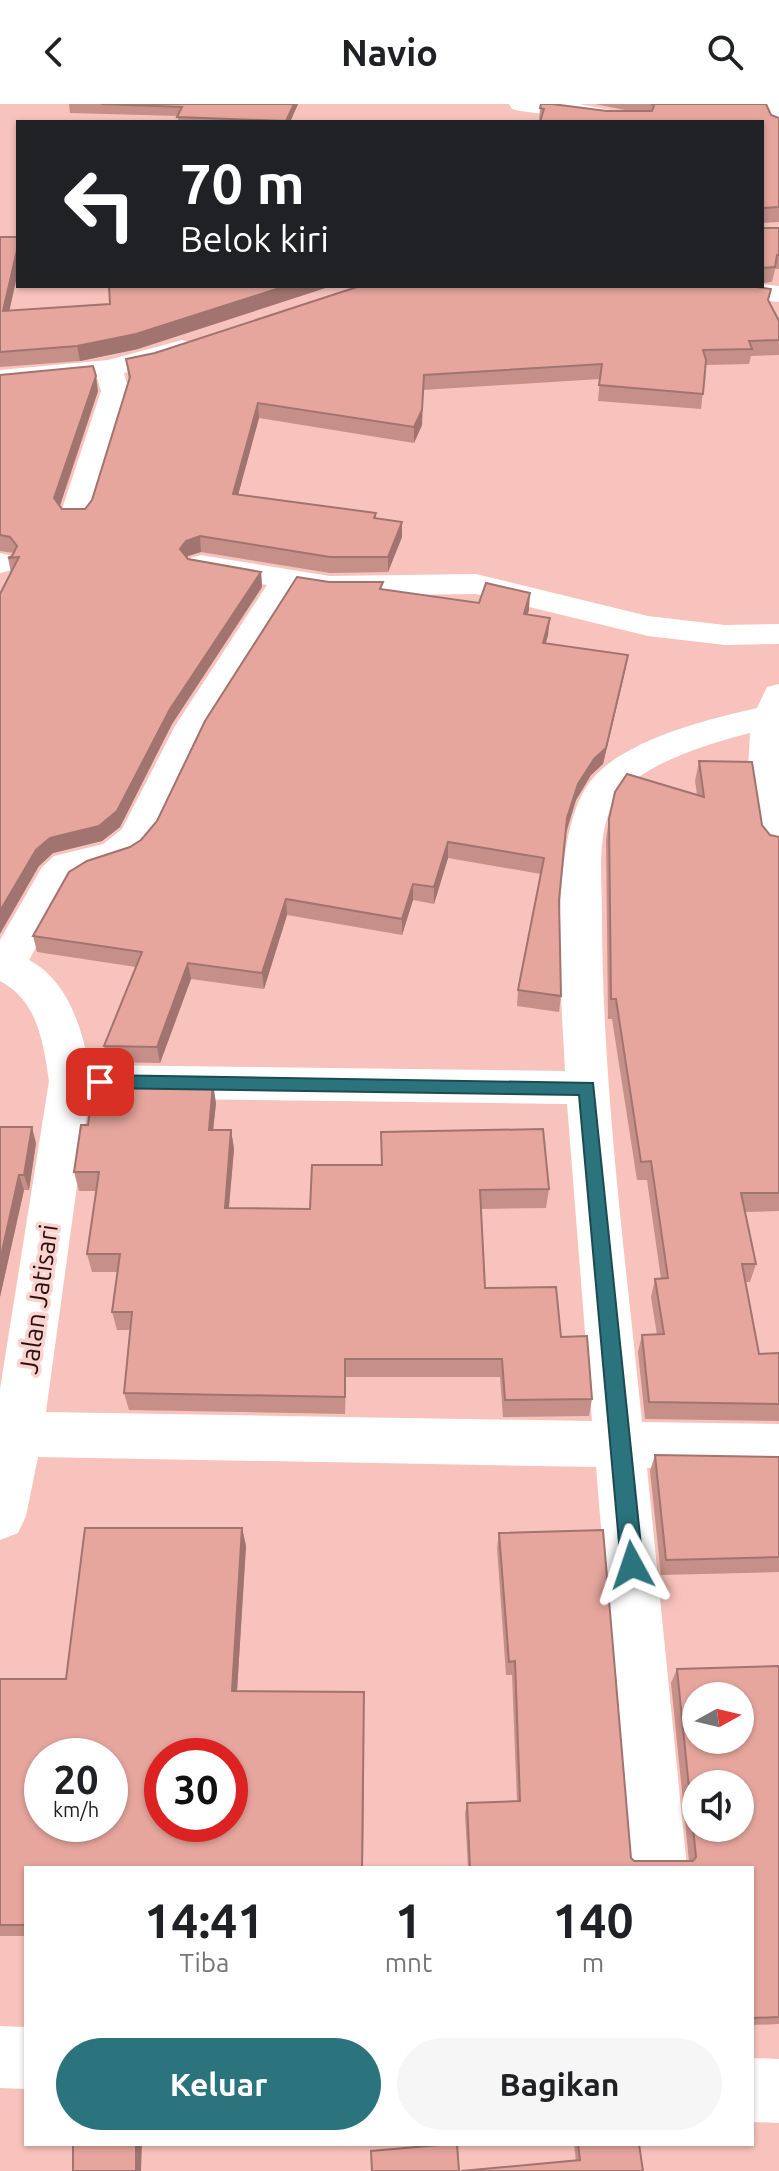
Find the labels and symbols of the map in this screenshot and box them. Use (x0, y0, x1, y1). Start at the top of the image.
pin (66, 1048, 134, 1116)
street label: Jalan Jatisari (13, 1222, 63, 1376)
position arrow (590, 1523, 674, 1607)
north arrow (682, 1682, 754, 1754)
speed limit sign: 30 (144, 1738, 248, 1842)

